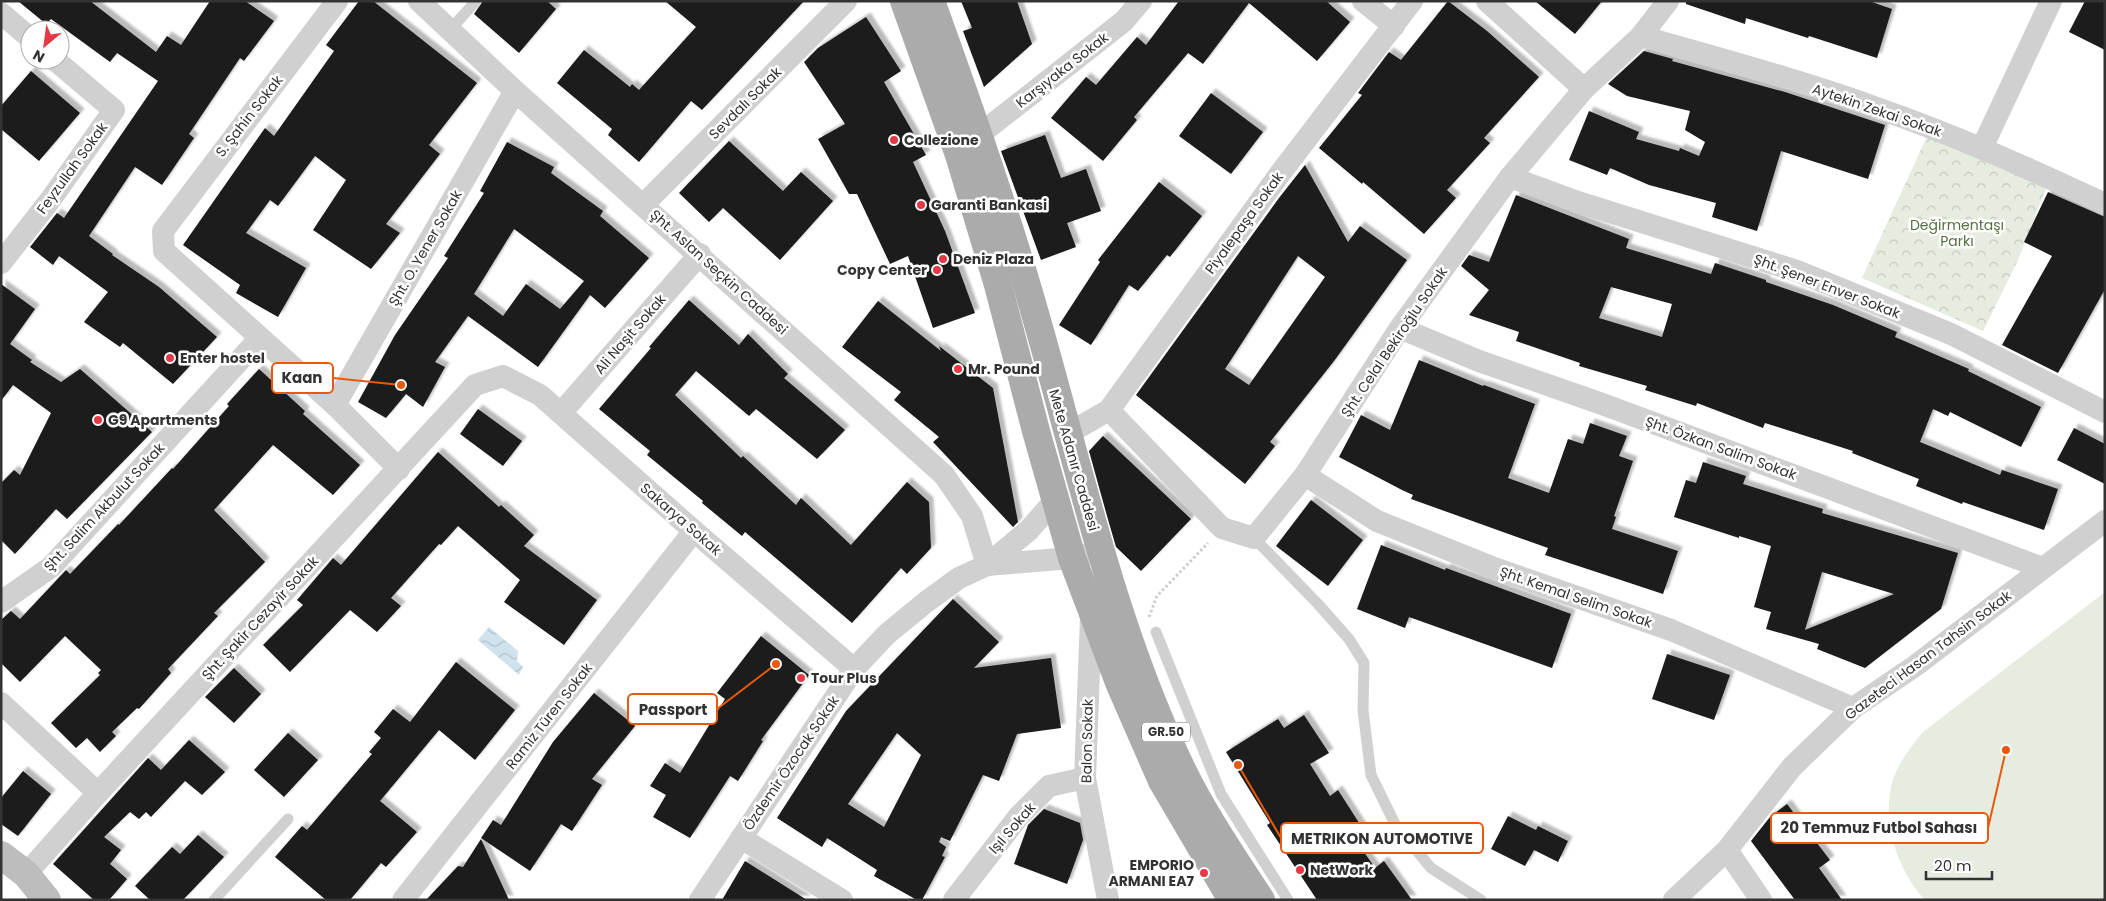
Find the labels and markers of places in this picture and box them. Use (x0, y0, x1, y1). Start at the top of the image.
place label: Collezione (904, 130, 979, 150)
marker: Collezione (888, 134, 900, 146)
place label: Garanti Bankasi (931, 195, 1047, 215)
marker: Garanti Bankasi (915, 199, 927, 211)
place label: Deniz Plaza (953, 249, 1034, 269)
marker: Deniz Plaza (937, 253, 949, 265)
place label: Copy Center (837, 260, 927, 280)
marker: Copy Center (931, 264, 943, 276)
place label: Enter hostel (180, 348, 265, 368)
marker: Enter hostel (164, 352, 176, 364)
place label: Mr. Pound (968, 359, 1040, 379)
callout: Kaan (272, 363, 333, 393)
marker: Mr. Pound (952, 363, 964, 375)
place label: G9 Apartments (108, 410, 218, 430)
marker: G9 Apartments (92, 414, 104, 426)
place label: Tour Plus (811, 668, 877, 688)
marker: Tour Plus (795, 672, 807, 684)
callout: Passport (628, 694, 717, 724)
callout: 20 Temmuz Futbol Sahası (1771, 813, 1988, 843)
callout: METRIKON AUTOMOTIVE (1281, 823, 1483, 853)
place label: EMPORIO ARMANI EA7 (1108, 855, 1195, 891)
place label: NetWork (1310, 860, 1373, 880)
marker: NetWork (1294, 864, 1306, 876)
marker: EMPORIO ARMANI EA7 (1198, 867, 1210, 879)

